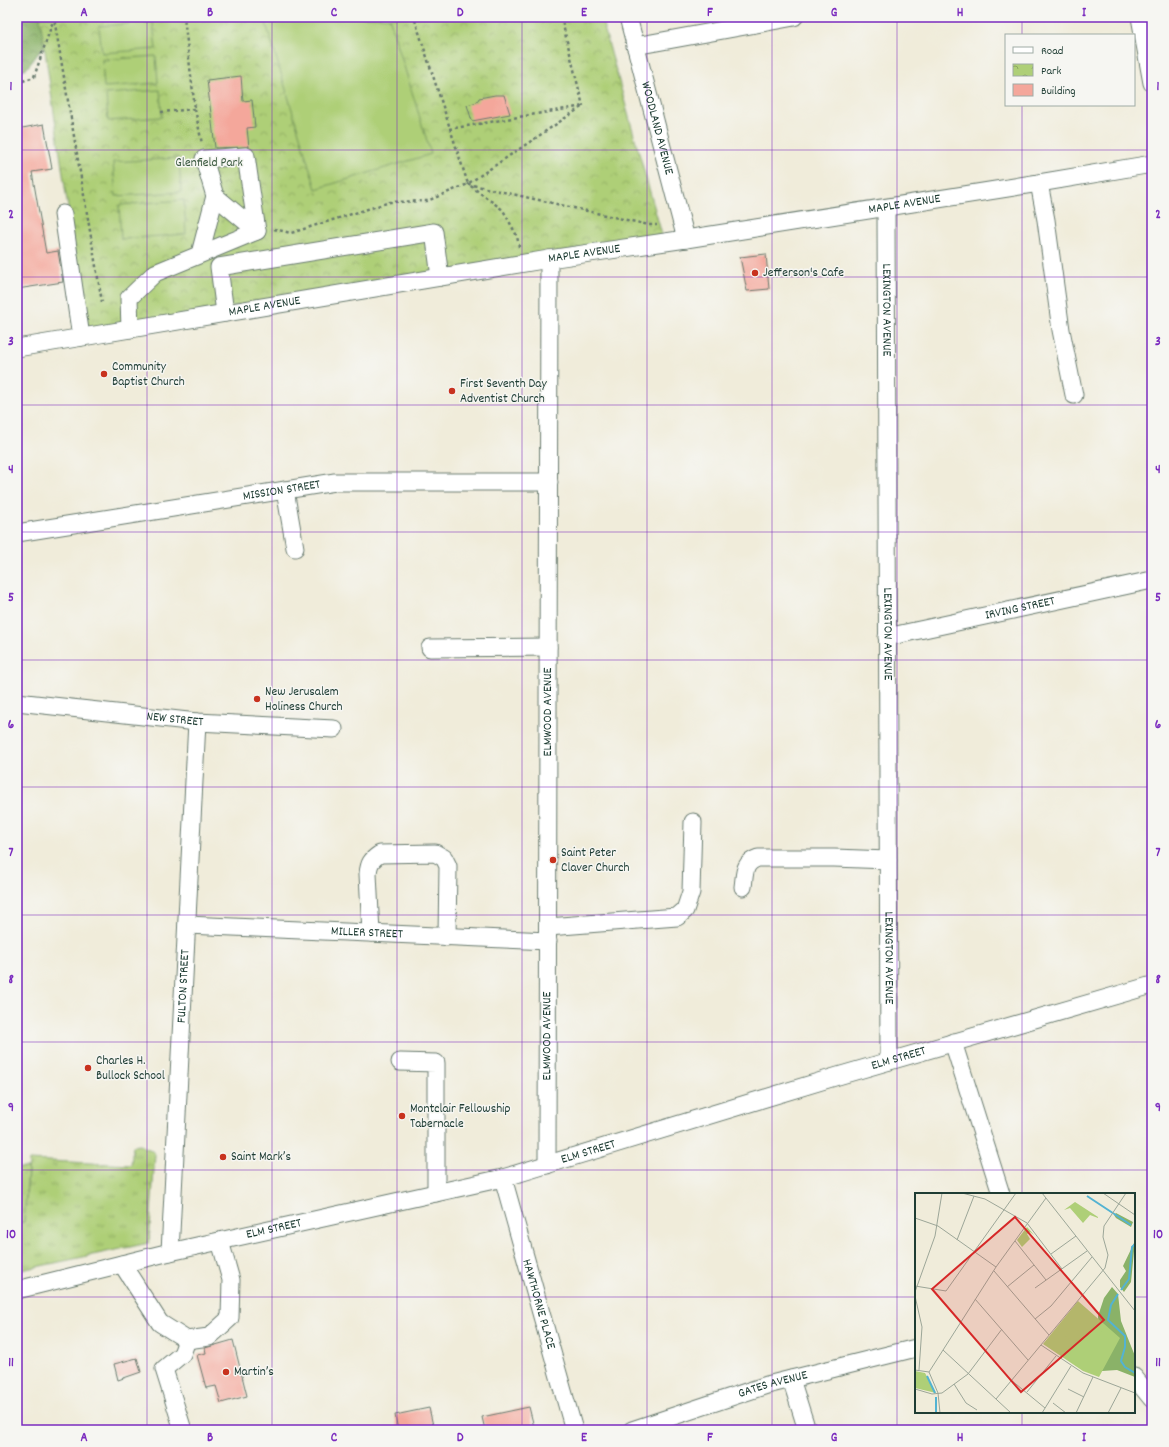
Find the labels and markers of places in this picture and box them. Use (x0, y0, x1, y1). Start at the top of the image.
place label: Jefferson's Cafe (763, 264, 844, 283)
marker: Jefferson's Cafe (750, 268, 760, 278)
place label: Community Baptist Church (112, 358, 185, 392)
marker: Community Baptist Church (99, 369, 109, 379)
place label: First Seventh Day Adventist Church (460, 375, 547, 409)
marker: First Seventh Day Adventist Church (447, 386, 457, 396)
place label: New Jerusalem Holiness Church (265, 683, 343, 717)
marker: New Jerusalem Holiness Church (252, 694, 262, 704)
place label: Saint Peter Claver Church (561, 844, 630, 878)
marker: Saint Peter Claver Church (548, 855, 558, 865)
place label: Charles H. Bullock School (96, 1052, 165, 1086)
marker: Charles H. Bullock School (83, 1063, 93, 1073)
place label: Montclair Fellowship Tabernacle (410, 1100, 510, 1134)
marker: Montclair Fellowship Tabernacle (397, 1111, 407, 1121)
place label: Saint Mark’s (231, 1148, 291, 1167)
marker: Saint Mark’s (218, 1152, 228, 1162)
place label: Martin’s (234, 1363, 274, 1382)
marker: Martin’s (221, 1367, 231, 1377)

